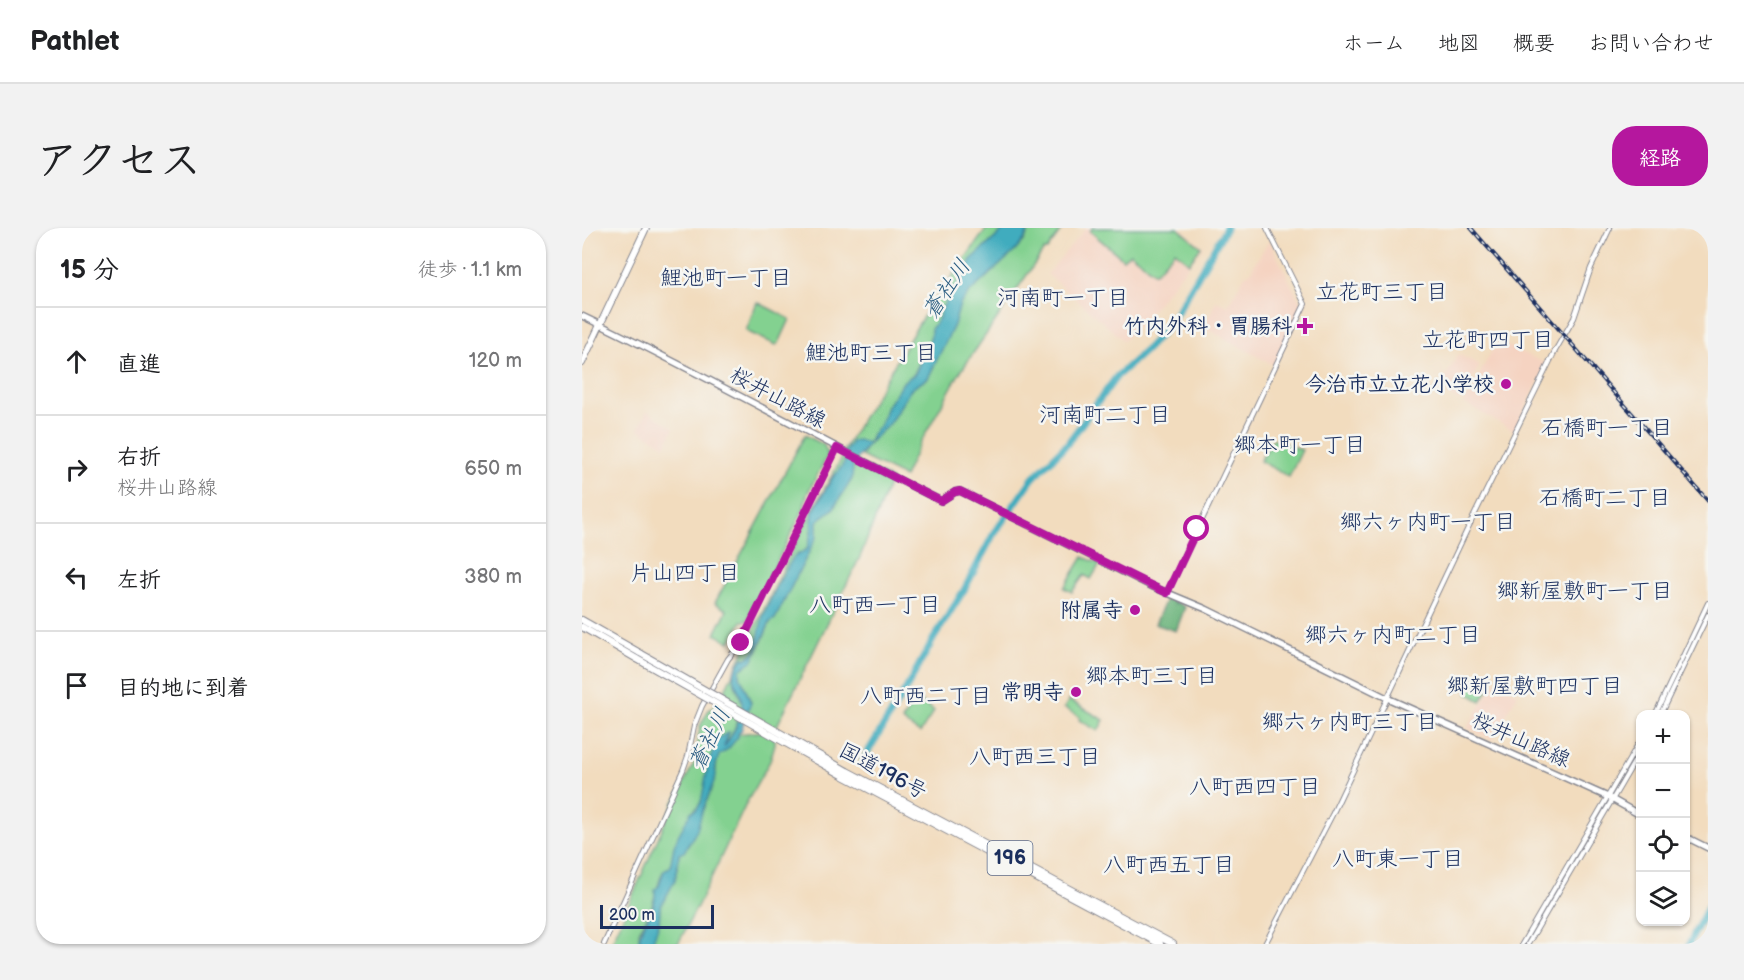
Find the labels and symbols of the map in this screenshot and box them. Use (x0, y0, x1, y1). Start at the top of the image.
water label: 蒼社川 (917, 254, 977, 324)
district label: 鯉池町一丁目 (660, 265, 792, 292)
district label: 立花町三丁目 (1316, 279, 1448, 306)
district label: 河南町一丁目 (997, 285, 1129, 312)
place label: 竹内外科・胃腸科 (1124, 314, 1292, 339)
marker: 竹内外科・胃腸科 (1296, 317, 1314, 335)
district label: 立花町四丁目 (1422, 327, 1554, 354)
district label: 鯉池町三丁目 (805, 340, 937, 367)
street label: 桜井山路線 (726, 362, 830, 434)
place label: 今治市立立花小学校 (1305, 372, 1494, 397)
marker: 今治市立立花小学校 (1499, 377, 1513, 391)
district label: 河南町二丁目 (1039, 402, 1171, 429)
district label: 石橋町一丁目 (1541, 415, 1673, 442)
district label: 郷本町一丁目 (1234, 432, 1366, 459)
district label: 石橋町二丁目 (1539, 485, 1671, 512)
district label: 郷六ヶ内町一丁目 (1340, 509, 1516, 536)
route start (1183, 515, 1209, 541)
district label: 片山四丁目 (630, 560, 740, 587)
district label: 郷新屋敷町一丁目 (1497, 578, 1673, 605)
district label: 八町西一丁目 (809, 592, 941, 619)
place label: 附属寺 (1060, 598, 1123, 623)
marker: 附属寺 (1128, 603, 1142, 617)
district label: 郷六ヶ内町二丁目 (1305, 622, 1481, 649)
route end (727, 629, 753, 655)
district label: 郷本町三丁目 (1086, 663, 1218, 690)
district label: 郷新屋敷町四丁目 (1447, 673, 1623, 700)
place label: 常明寺 (1001, 680, 1064, 705)
district label: 八町西二丁目 (860, 683, 992, 710)
marker: 常明寺 (1069, 685, 1083, 699)
water label: 蒼社川 (683, 703, 737, 775)
street label: 桜井山路線 (1468, 707, 1574, 773)
district label: 郷六ヶ内町三丁目 (1262, 709, 1438, 736)
street label: 国道196号 (835, 737, 931, 805)
district label: 八町西三丁目 (969, 744, 1101, 771)
district label: 八町西四丁目 (1189, 774, 1321, 801)
road number: 196 (988, 841, 1032, 875)
district label: 八町東一丁目 (1332, 846, 1464, 873)
district label: 八町西五丁目 (1103, 852, 1235, 879)
scale bar (600, 902, 714, 930)

